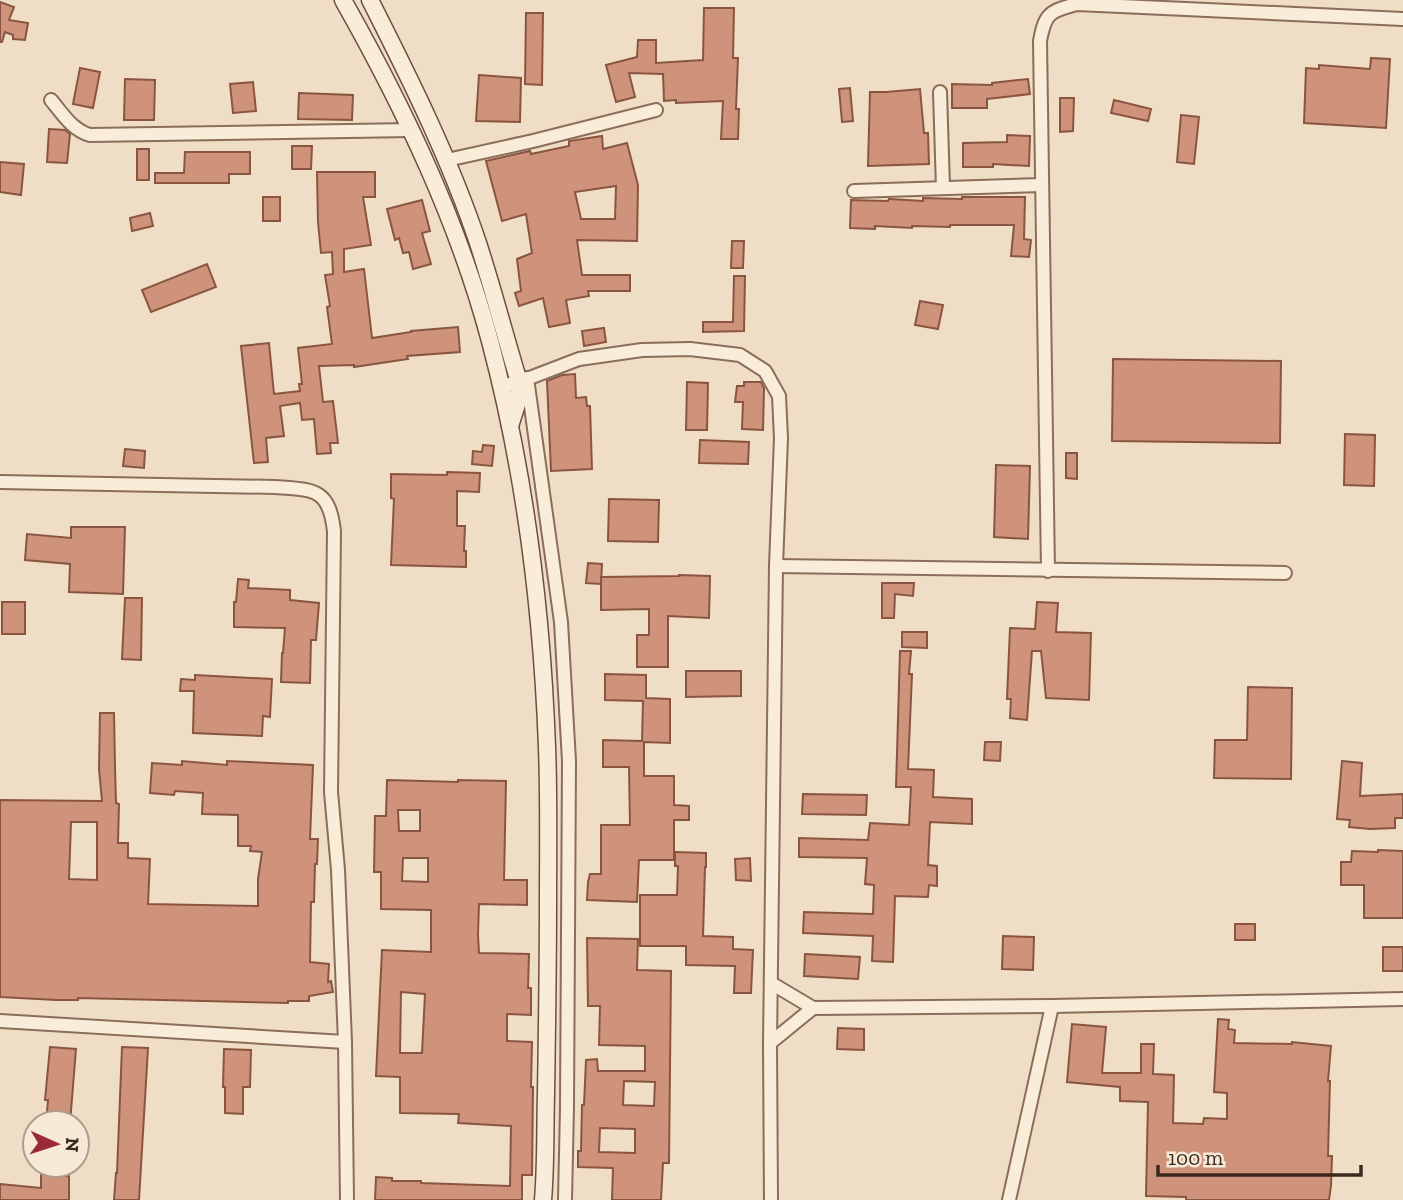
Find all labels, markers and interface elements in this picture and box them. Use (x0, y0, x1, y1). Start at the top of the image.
north arrow (21, 1109, 91, 1179)
scale bar (1158, 1134, 1361, 1178)
text: N (61, 1137, 84, 1153)
text: 100 m (1168, 1145, 1223, 1170)

